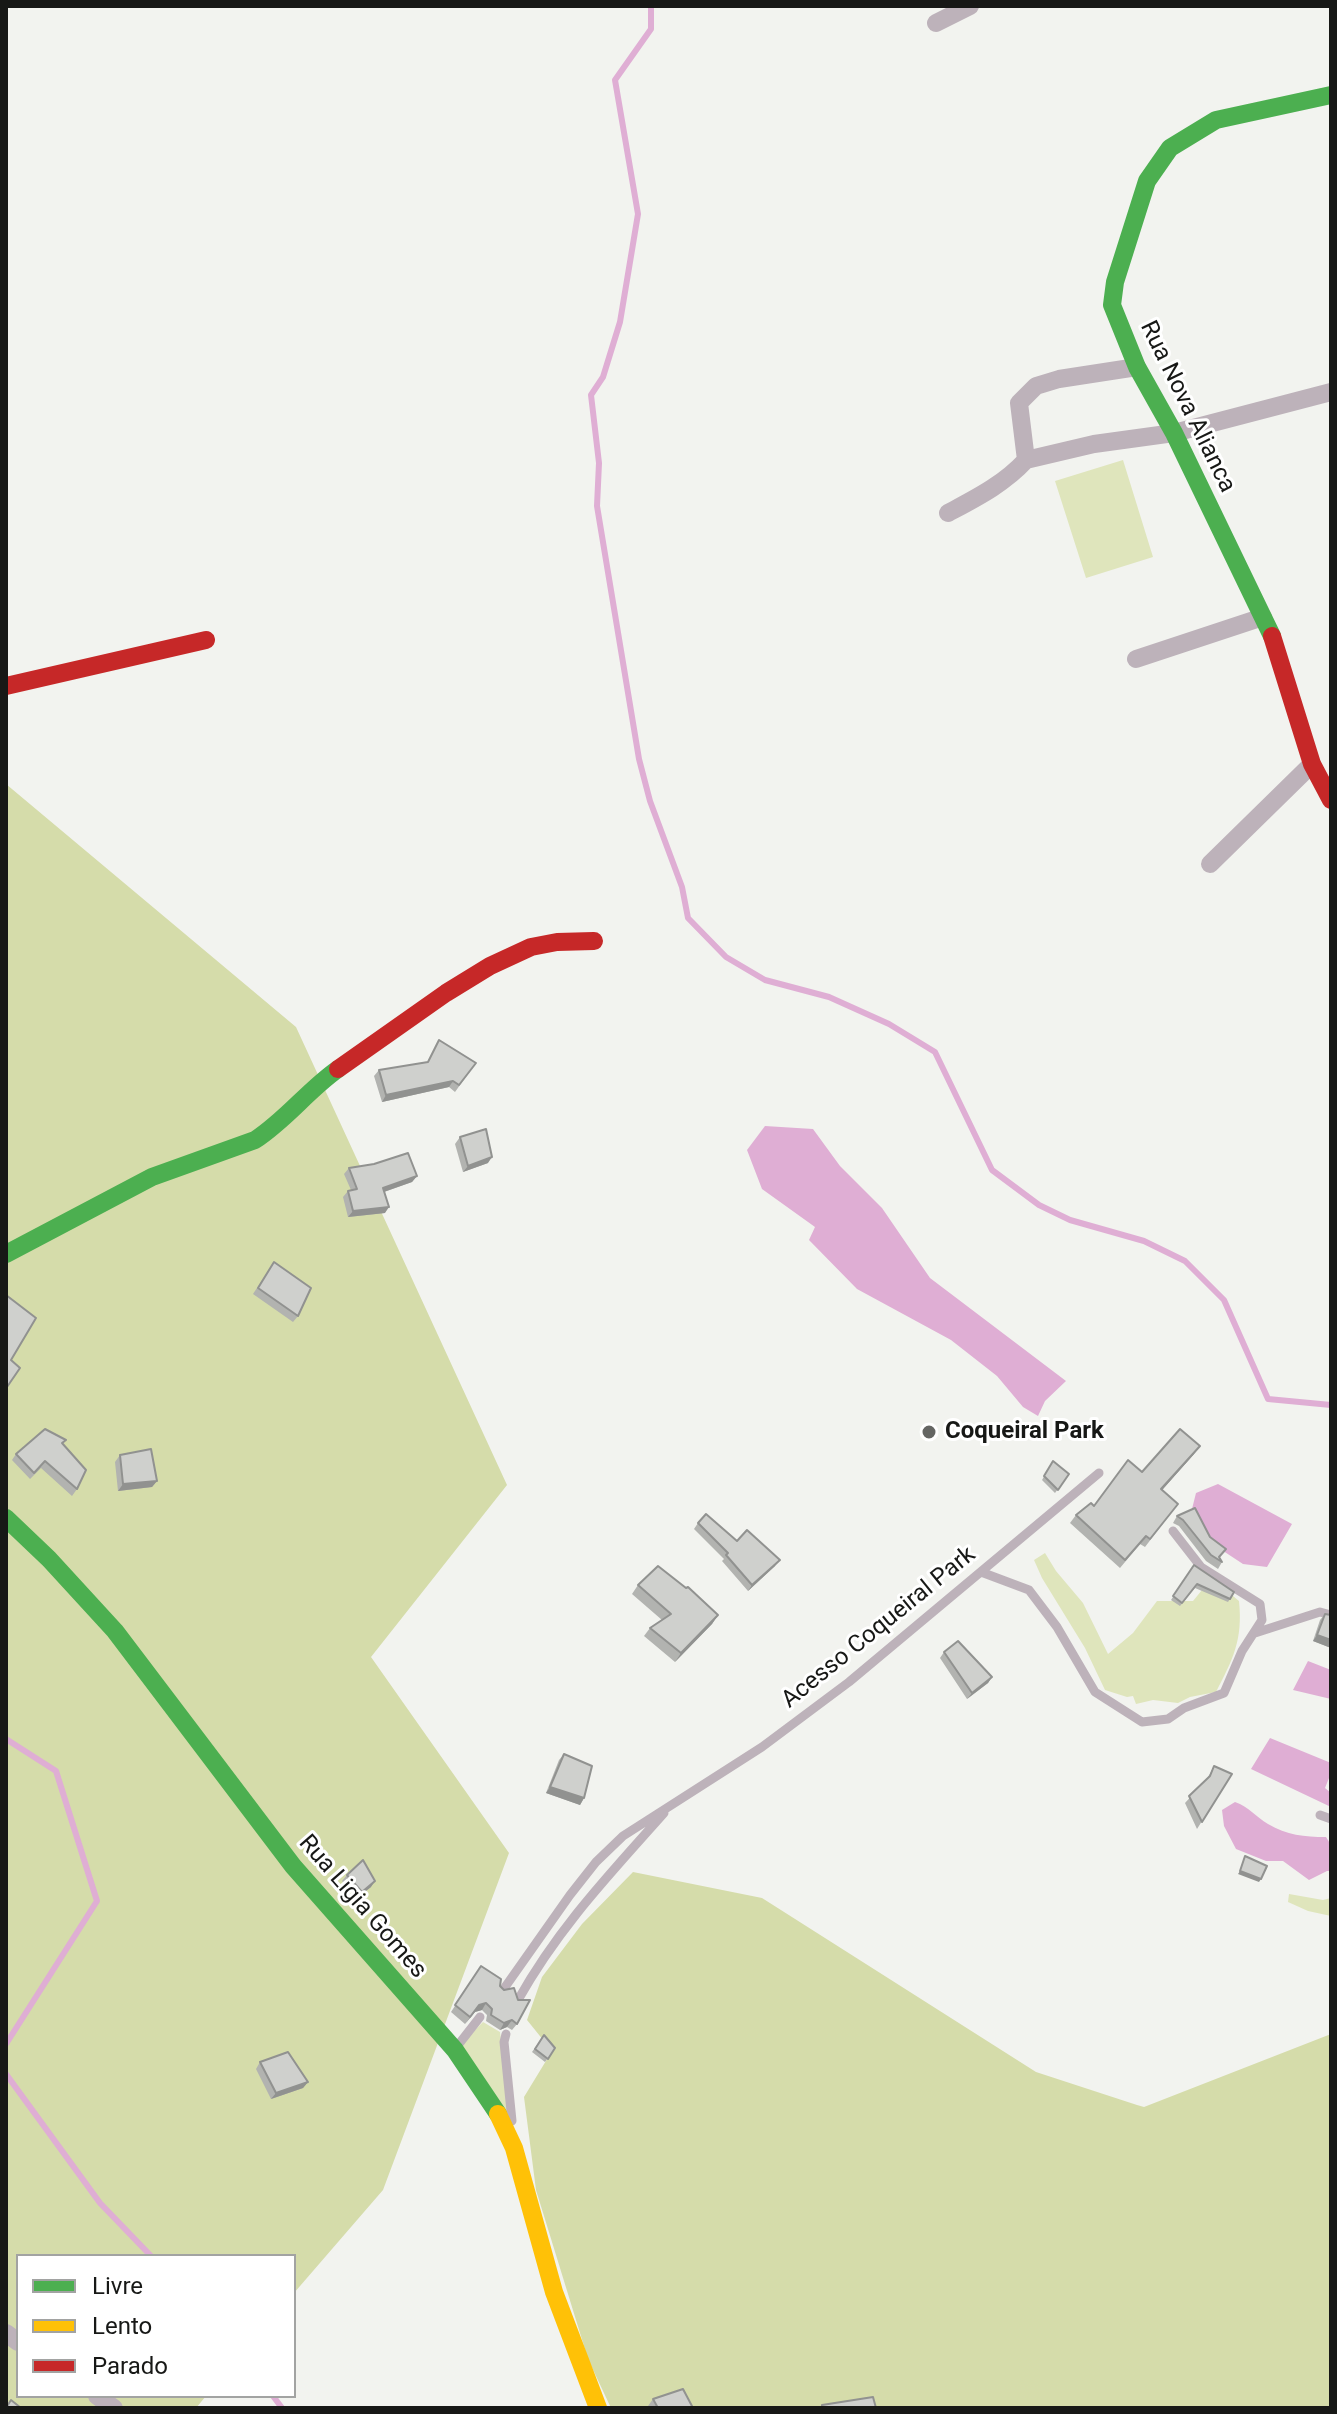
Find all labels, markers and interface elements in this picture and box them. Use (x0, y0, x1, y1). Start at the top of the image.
street label: Rua Nova Alianca (1133, 316, 1241, 498)
place label: Coqueiral Park (945, 1418, 1104, 1446)
marker: Coqueiral Park (920, 1423, 938, 1441)
street label: Acesso Coqueiral Park (776, 1541, 982, 1715)
street label: Rua Ligia Gomes (292, 1830, 432, 1984)
legend (16, 2254, 296, 2398)
text: Livre (92, 2272, 143, 2300)
text: Lento (92, 2312, 152, 2340)
text: Parado (92, 2352, 168, 2380)

